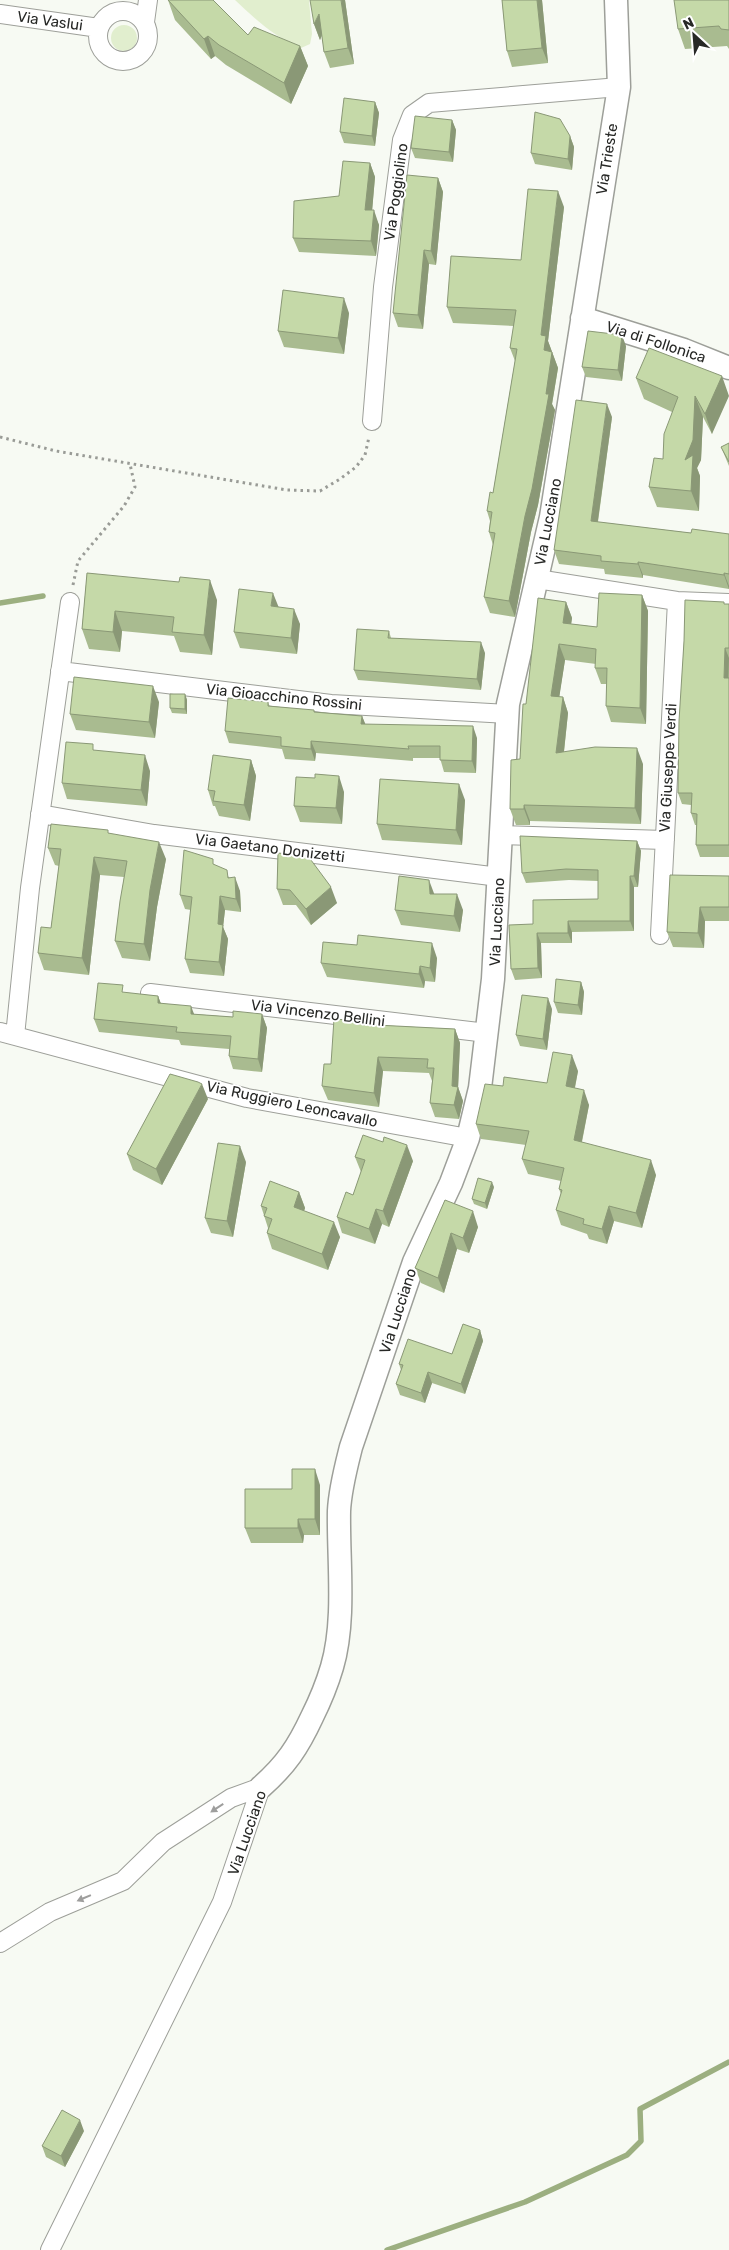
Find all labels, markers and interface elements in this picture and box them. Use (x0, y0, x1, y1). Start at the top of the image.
street label: Via Vaslui (16, 7, 84, 35)
north arrow (669, 10, 719, 60)
text: N (680, 14, 697, 34)
street label: Via Trieste (592, 122, 622, 196)
street label: Via Poggiolino (380, 142, 412, 242)
street label: Via di Follonica (604, 317, 708, 367)
street label: Via Lucciano (531, 477, 565, 567)
street label: Via Gioacchino Rossini (205, 680, 363, 714)
street label: Via Giuseppe Verdi (656, 703, 680, 833)
street label: Via Gaetano Donizetti (194, 830, 346, 866)
street label: Via Lucciano (486, 877, 508, 967)
street label: Via Vincenzo Bellini (250, 996, 386, 1030)
street label: Via Ruggiero Leoncavallo (205, 1077, 379, 1131)
street label: Via Lucciano (376, 1266, 420, 1356)
street label: Via Lucciano (224, 1788, 270, 1878)
one-way arrow (210, 1803, 223, 1812)
one-way arrow (76, 1894, 91, 1902)

